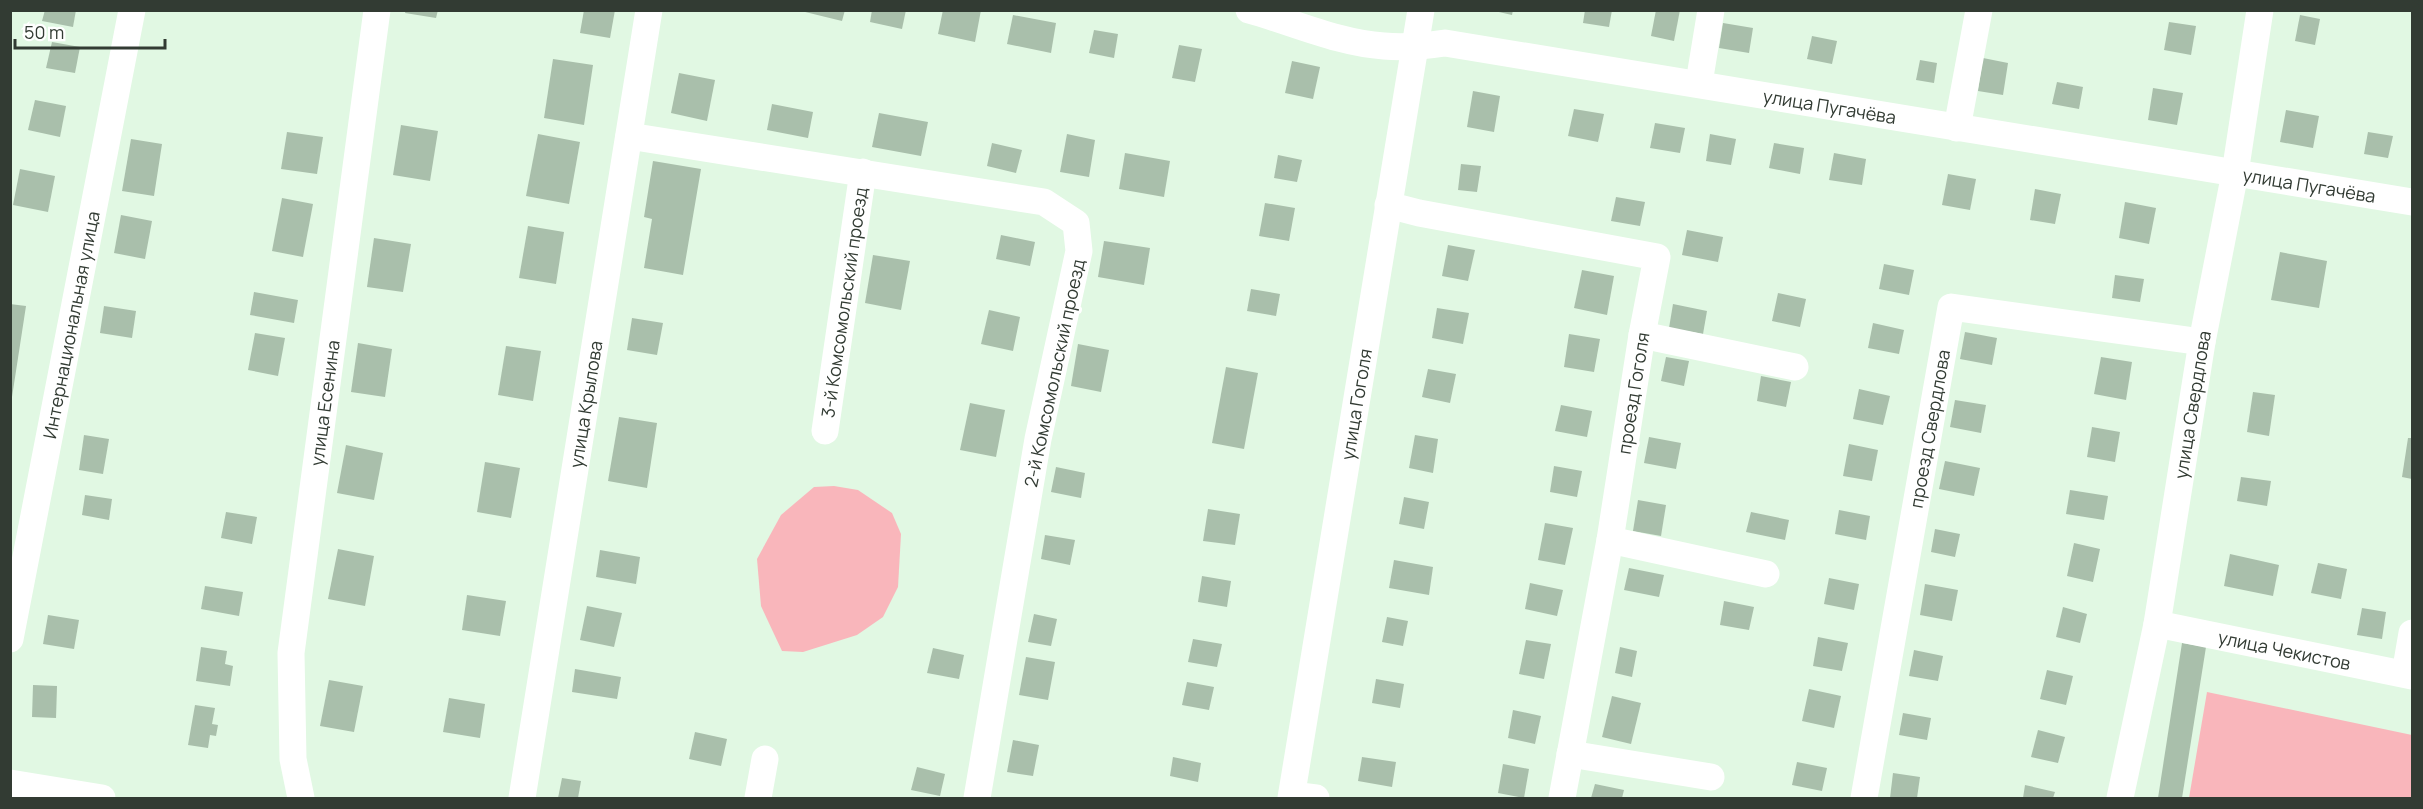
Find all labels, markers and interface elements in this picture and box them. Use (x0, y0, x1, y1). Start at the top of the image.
scale bar (15, 12, 165, 50)
text: 50 m (24, 20, 64, 44)
street label: улица Пугачёва (1761, 83, 1898, 129)
street label: улица Пугачёва (2241, 162, 2377, 208)
street label: 3-й Комсомольский проезд (815, 185, 873, 419)
street label: Интернациональная улица (37, 209, 105, 441)
street label: 2-й Комсомольский проезд (1018, 256, 1090, 489)
street label: улица Свердлова (2168, 329, 2216, 480)
street label: проезд Гоголя (1612, 330, 1654, 456)
street label: улица Есенина (304, 339, 345, 467)
street label: улица Крылова (563, 339, 608, 469)
street label: улица Гоголя (1335, 347, 1377, 462)
street label: проезд Свердлова (1904, 348, 1955, 510)
street label: улица Чекистов (2216, 625, 2353, 675)

